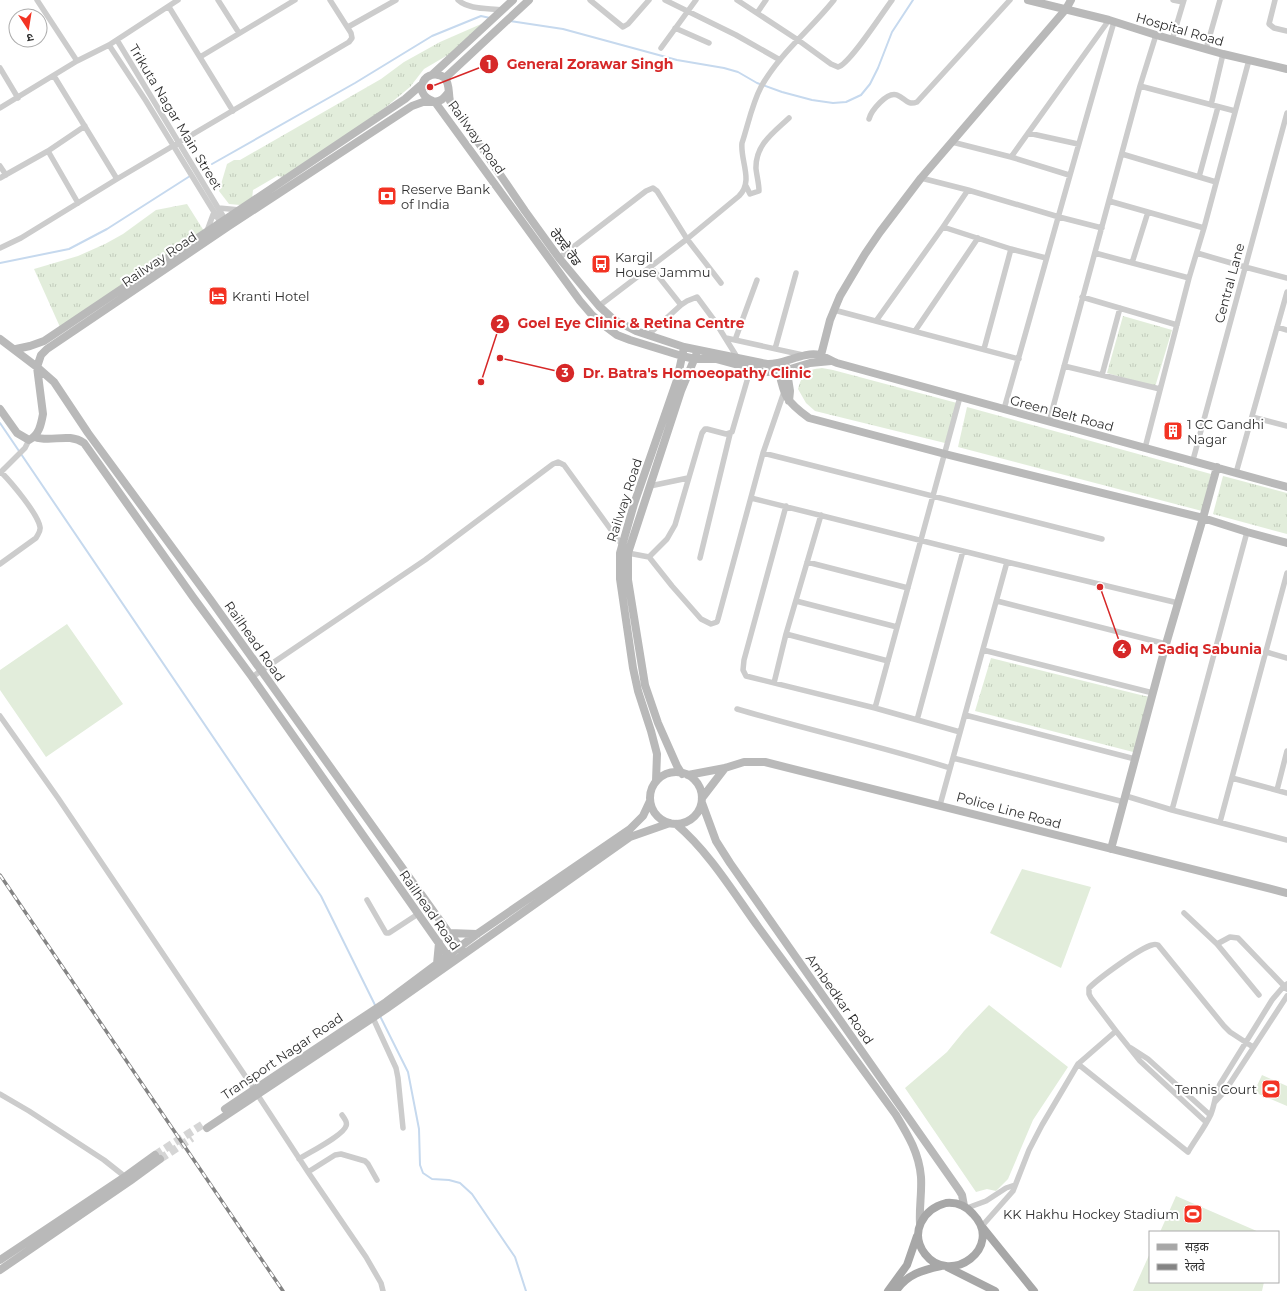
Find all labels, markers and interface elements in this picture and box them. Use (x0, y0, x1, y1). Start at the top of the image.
north arrow (8, 8, 48, 48)
street label: Hospital Road (1134, 9, 1226, 49)
text: उ (25, 30, 35, 45)
street label: Trikuta Nagar Main Street (126, 41, 226, 193)
callout: General Zorawar Singh (479, 51, 681, 77)
text: General Zorawar Singh (507, 55, 673, 73)
text: 1 (487, 57, 491, 72)
street label: Railway Road (445, 97, 509, 177)
place label: Reserve Bank of India (401, 181, 490, 212)
bank icon: Reserve Bank of India (376, 185, 398, 207)
street label: ਰੇਲਵੇ ਰੋਡ (546, 224, 585, 269)
street label: Railway Road (118, 228, 200, 290)
street label: Central Lane (1211, 241, 1247, 325)
place label: Kargil House Jammu (615, 249, 711, 280)
bus stop icon: Kargil House Jammu (590, 253, 612, 275)
hotel icon: Kranti Hotel (207, 285, 229, 307)
place label: Kranti Hotel (232, 288, 310, 304)
callout: Goel Eye Clinic & Retina Centre (490, 311, 753, 337)
text: Goel Eye Clinic & Retina Centre (517, 314, 745, 332)
text: 2 (496, 316, 504, 331)
callout: Dr. Batra's Homoeopathy Clinic (555, 360, 820, 386)
text: Dr. Batra's Homoeopathy Clinic (583, 364, 812, 382)
text: 3 (560, 365, 569, 380)
street label: Green Belt Road (1008, 391, 1116, 435)
place label: 1 CC Gandhi Nagar (1187, 416, 1264, 447)
building icon: 1 CC Gandhi Nagar (1162, 420, 1184, 442)
street label: Railway Road (603, 456, 645, 544)
street label: Railhead Road (221, 598, 289, 684)
callout: M Sadiq Sabunia (1112, 636, 1270, 662)
text: M Sadiq Sabunia (1140, 640, 1262, 658)
text: 4 (1118, 641, 1127, 656)
street label: Police Line Road (955, 788, 1063, 832)
street label: Railhead Road (396, 867, 464, 953)
street label: Ambedkar Road (803, 951, 877, 1047)
street label: Transport Nagar Road (218, 1009, 346, 1103)
sports icon: Tennis Court (1260, 1078, 1282, 1100)
place label: Tennis Court (1175, 1081, 1257, 1097)
sports icon: KK Hakhu Hockey Stadium (1182, 1203, 1204, 1225)
place label: KK Hakhu Hockey Stadium (1003, 1206, 1179, 1222)
legend (1149, 1231, 1279, 1283)
text: सड़क (1185, 1239, 1210, 1254)
text: रेलवे (1185, 1259, 1205, 1274)

